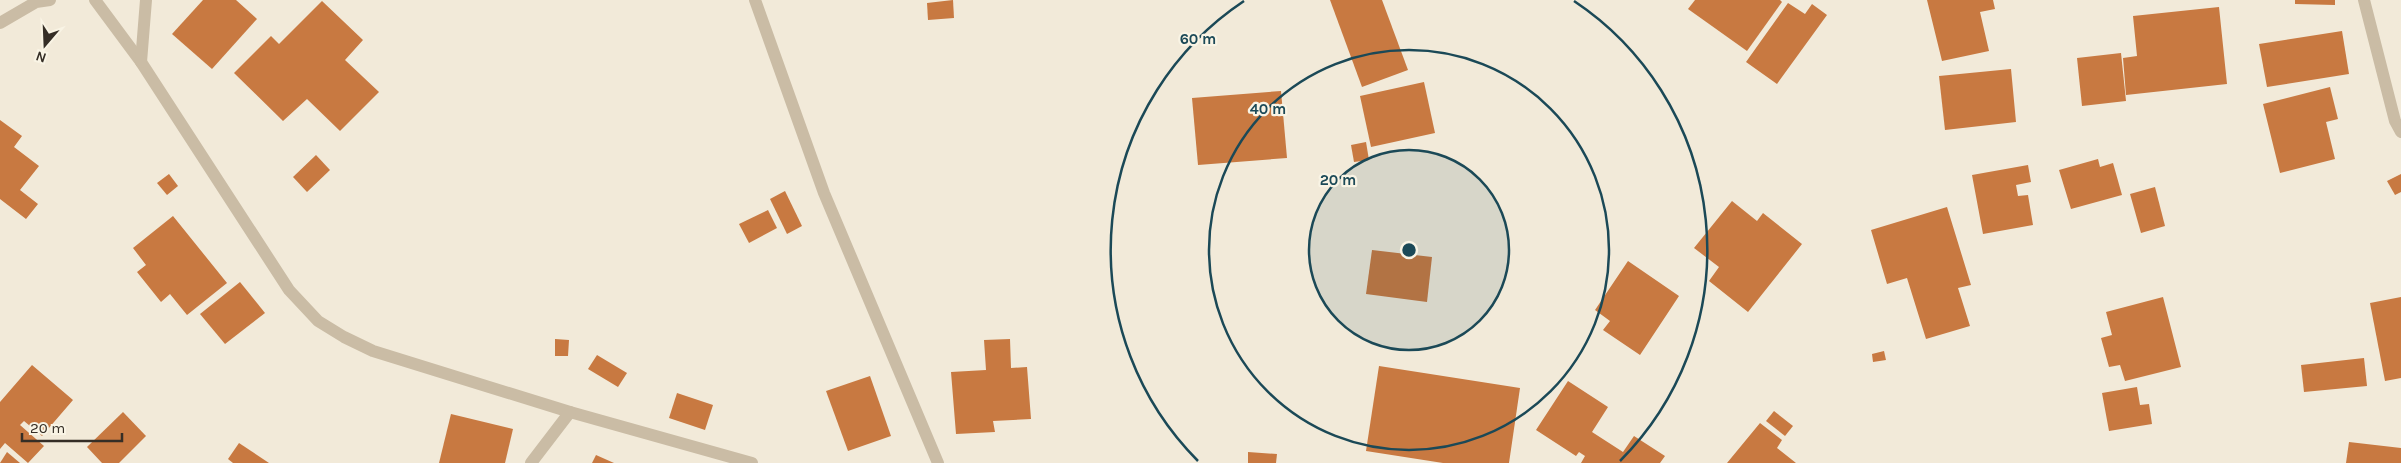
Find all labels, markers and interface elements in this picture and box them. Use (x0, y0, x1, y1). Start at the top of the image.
north arrow (20, 20, 70, 70)
text: 60 m (1180, 30, 1216, 48)
text: N (33, 47, 48, 66)
text: 40 m (1250, 100, 1286, 118)
text: 20 m (1320, 171, 1356, 189)
centre of rings (1400, 241, 1418, 259)
scale bar (22, 410, 122, 442)
text: 20 m (30, 419, 65, 437)

